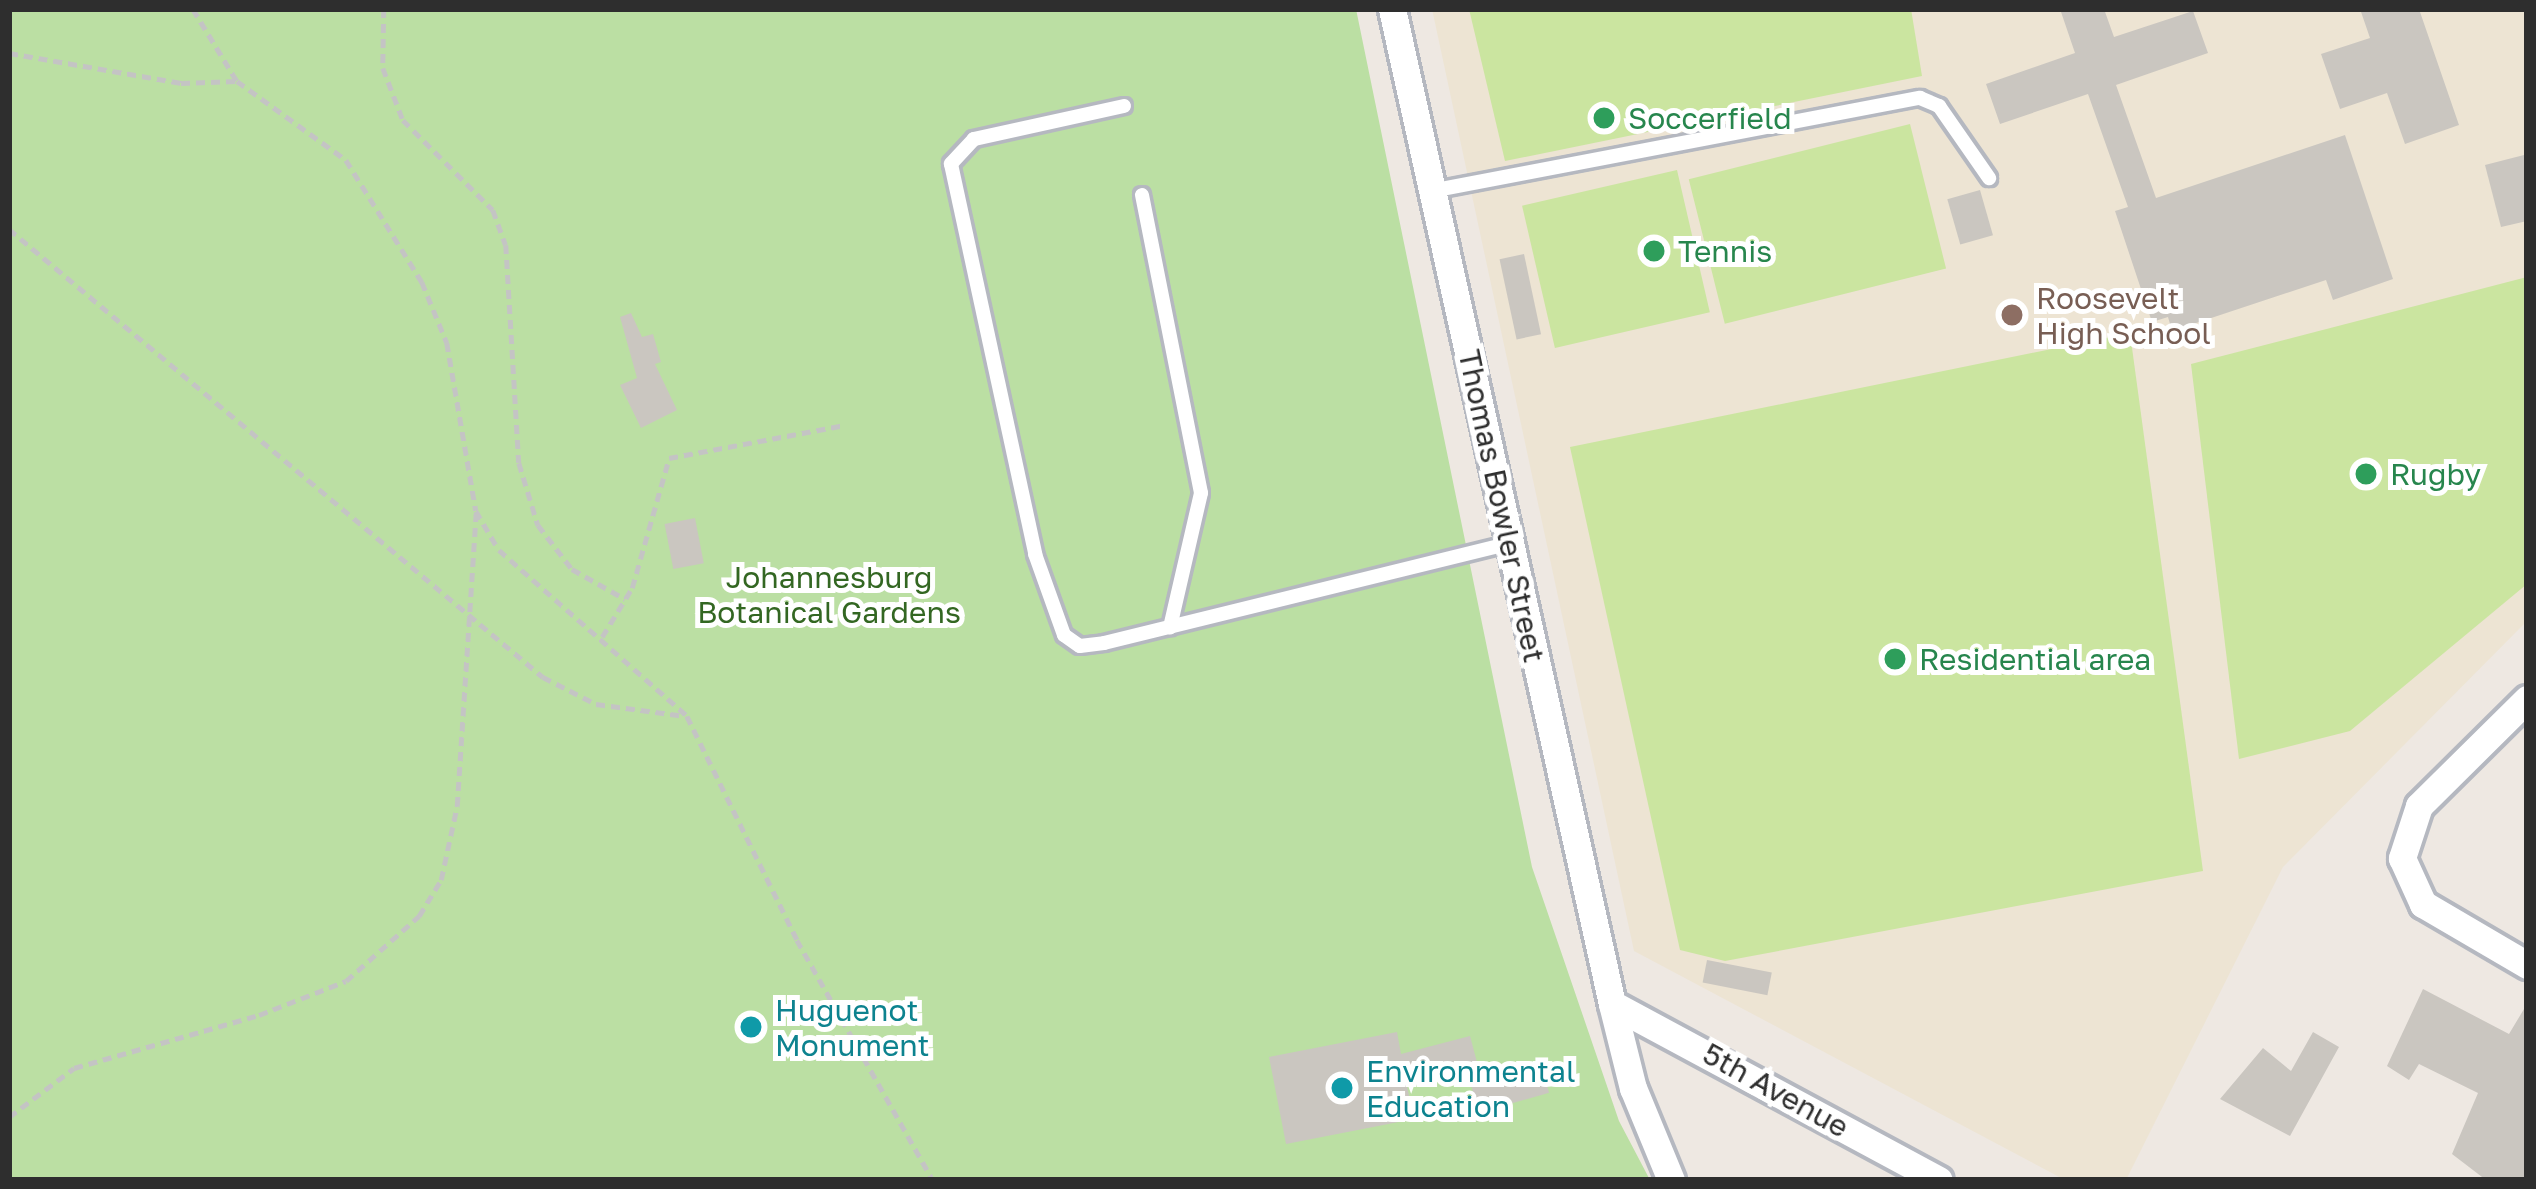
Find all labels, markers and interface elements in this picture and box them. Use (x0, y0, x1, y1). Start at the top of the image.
place label: Soccerfield (1628, 100, 1792, 136)
marker: Soccerfield (1591, 105, 1617, 131)
place label: Tennis (1678, 233, 1772, 269)
marker: Tennis (1641, 238, 1667, 264)
place label: Roosevelt High School (2036, 280, 2211, 350)
marker: Roosevelt High School (1999, 302, 2025, 328)
street label: Thomas Bowler Street (1451, 346, 1553, 666)
place label: Rugby (2390, 456, 2481, 492)
marker: Rugby (2353, 461, 2379, 487)
park label: Johannesburg Botanical Gardens (697, 559, 961, 630)
place label: Residential area (1919, 641, 2151, 677)
marker: Residential area (1882, 646, 1908, 672)
place label: Huguenot Monument (775, 992, 929, 1062)
marker: Huguenot Monument (738, 1014, 764, 1040)
street label: 5th Avenue (1697, 1035, 1855, 1145)
place label: Environmental Education (1366, 1053, 1575, 1124)
marker: Environmental Education (1329, 1075, 1355, 1101)

